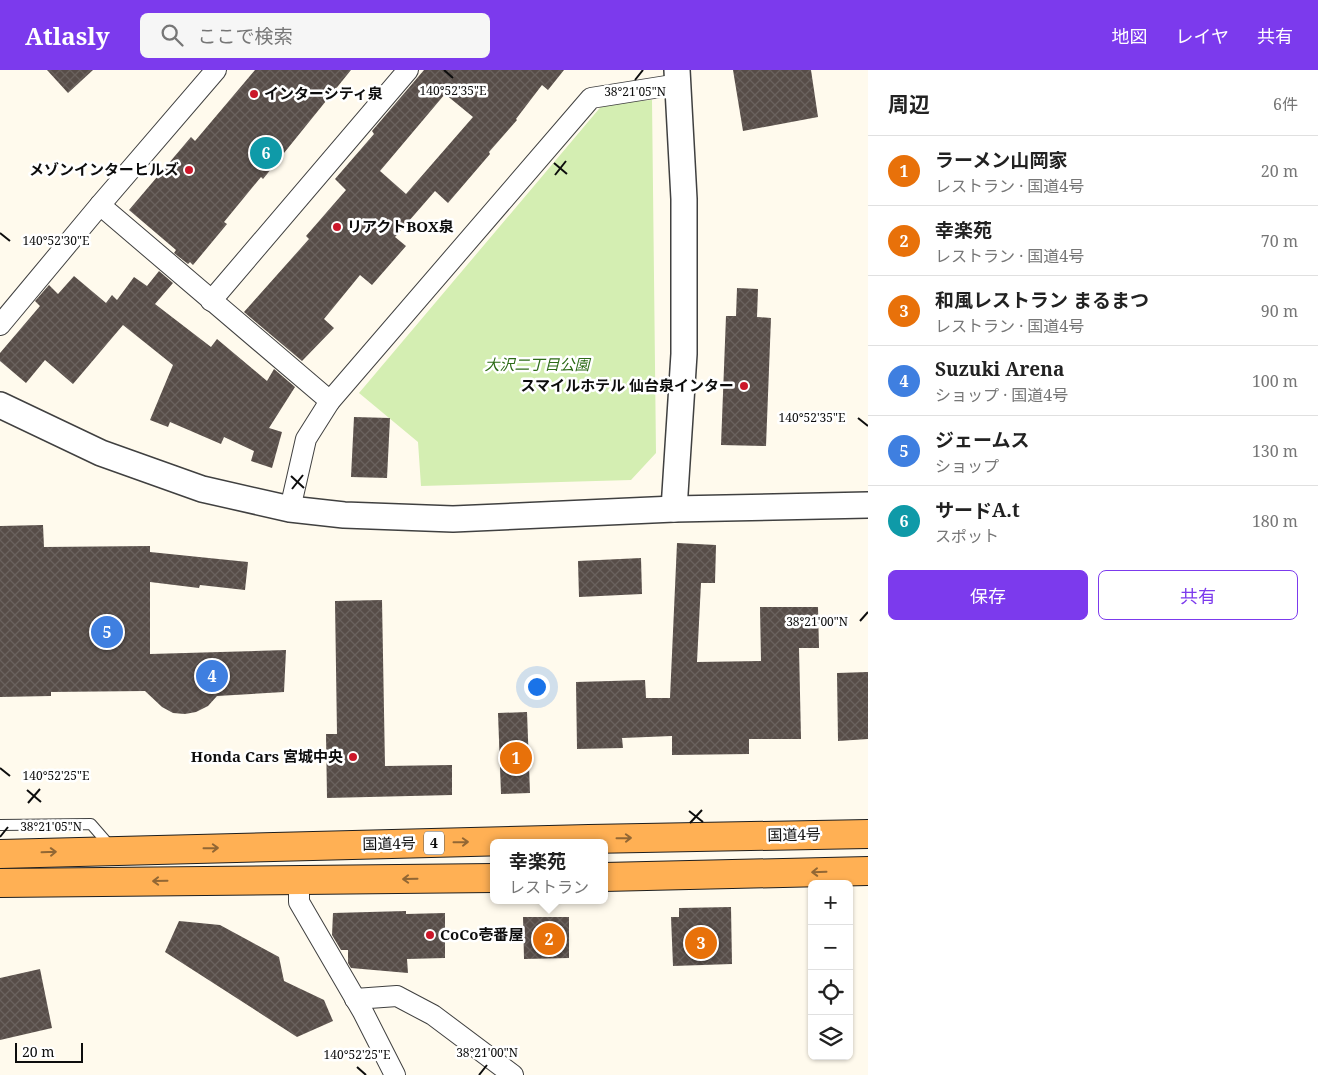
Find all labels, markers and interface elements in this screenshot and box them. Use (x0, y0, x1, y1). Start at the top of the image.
search box (140, 13, 490, 58)
text: Atlasly (25, 19, 110, 52)
icon: search (158, 21, 186, 49)
text: ここで検索 (198, 23, 293, 49)
text: 地図 (1112, 24, 1148, 48)
text: レイヤ (1176, 24, 1229, 48)
text: 共有 (1257, 24, 1293, 48)
text: 140°52'35"E (420, 82, 486, 99)
place label: インターシティ泉 (264, 83, 383, 103)
text: 38°21'05"N (604, 83, 666, 100)
marker: インターシティ泉 (248, 88, 260, 100)
text: 周辺 (888, 90, 930, 118)
text: 6件 (1273, 93, 1298, 115)
pin: 6 (250, 134, 282, 172)
text: ラーメン山岡家 (935, 147, 1067, 173)
place label: メゾンインターヒルズ (29, 159, 179, 179)
text: 1 (899, 160, 909, 182)
text: 20 m (1261, 160, 1298, 182)
marker: メゾンインターヒルズ (183, 164, 195, 176)
text: レストラン · 国道4号 (935, 175, 1084, 197)
place label: リアクトBOX泉 (347, 216, 454, 236)
text: 幸楽苑 (935, 217, 992, 243)
marker: リアクトBOX泉 (331, 221, 343, 233)
text: 2 (899, 230, 909, 252)
text: 70 m (1261, 230, 1298, 252)
text: 140°52'30"E (23, 232, 89, 249)
text: レストラン · 国道4号 (935, 245, 1084, 267)
text: 和風レストラン まるまつ (935, 287, 1149, 313)
text: 3 (899, 300, 909, 322)
text: 90 m (1261, 300, 1298, 322)
text: レストラン · 国道4号 (935, 315, 1084, 337)
park label: 大沢二丁目公園 (484, 354, 591, 374)
text: Suzuki Arena (935, 356, 1064, 382)
text: 4 (899, 370, 909, 392)
text: 100 m (1252, 370, 1298, 392)
place label: スマイルホテル 仙台泉インター (521, 375, 734, 395)
marker: スマイルホテル 仙台泉インター (738, 380, 750, 392)
text: ショップ · 国道4号 (935, 384, 1068, 406)
text: 140°52'35"E (779, 409, 845, 426)
text: ジェームス (935, 427, 1029, 453)
text: 5 (899, 440, 909, 462)
text: 130 m (1252, 440, 1298, 462)
text: ショップ (935, 455, 999, 477)
text: サードA.t (935, 497, 1020, 523)
text: 6 (899, 510, 909, 532)
text: 180 m (1252, 510, 1298, 532)
text: スポット (935, 525, 999, 547)
button: 保存 (888, 570, 1088, 620)
button: 共有 (1098, 570, 1298, 620)
pin: 5 (91, 613, 123, 651)
text: 38°21'00"N (786, 613, 848, 630)
pin: 4 (196, 657, 228, 695)
your location (524, 674, 550, 700)
pin: 1 (500, 739, 532, 777)
place label: Honda Cars 宮城中央 (191, 746, 343, 766)
marker: Honda Cars 宮城中央 (347, 751, 359, 763)
text: 140°52'25"E (23, 767, 89, 784)
text: 38°21'05"N (20, 818, 82, 835)
street label: 国道4号 (767, 824, 821, 844)
road number: 4 (424, 831, 444, 854)
street label: 国道4号 (362, 833, 416, 853)
one-way arrow (615, 834, 631, 843)
one-way arrow (452, 837, 469, 847)
popup (490, 839, 608, 904)
one-way arrow (202, 843, 219, 853)
one-way arrow (40, 848, 56, 857)
text: 幸楽苑 (509, 848, 566, 874)
one-way arrow (812, 867, 828, 877)
one-way arrow (403, 874, 419, 884)
one-way arrow (153, 876, 169, 886)
text: レストラン (509, 876, 589, 898)
map controls (808, 880, 853, 1060)
button: + (808, 880, 853, 925)
pin: 2 (533, 920, 565, 958)
place label: CoCo壱番屋 (440, 924, 524, 944)
pin: 3 (685, 924, 717, 962)
button: − (808, 925, 853, 970)
marker: CoCo壱番屋 (424, 929, 436, 941)
button: locate (808, 970, 853, 1015)
button: layers (808, 1015, 853, 1060)
scale bar (15, 1040, 82, 1063)
text: 20 m (22, 1042, 55, 1061)
text: 38°21'00"N (456, 1044, 518, 1061)
text: 140°52'25"E (324, 1046, 390, 1063)

